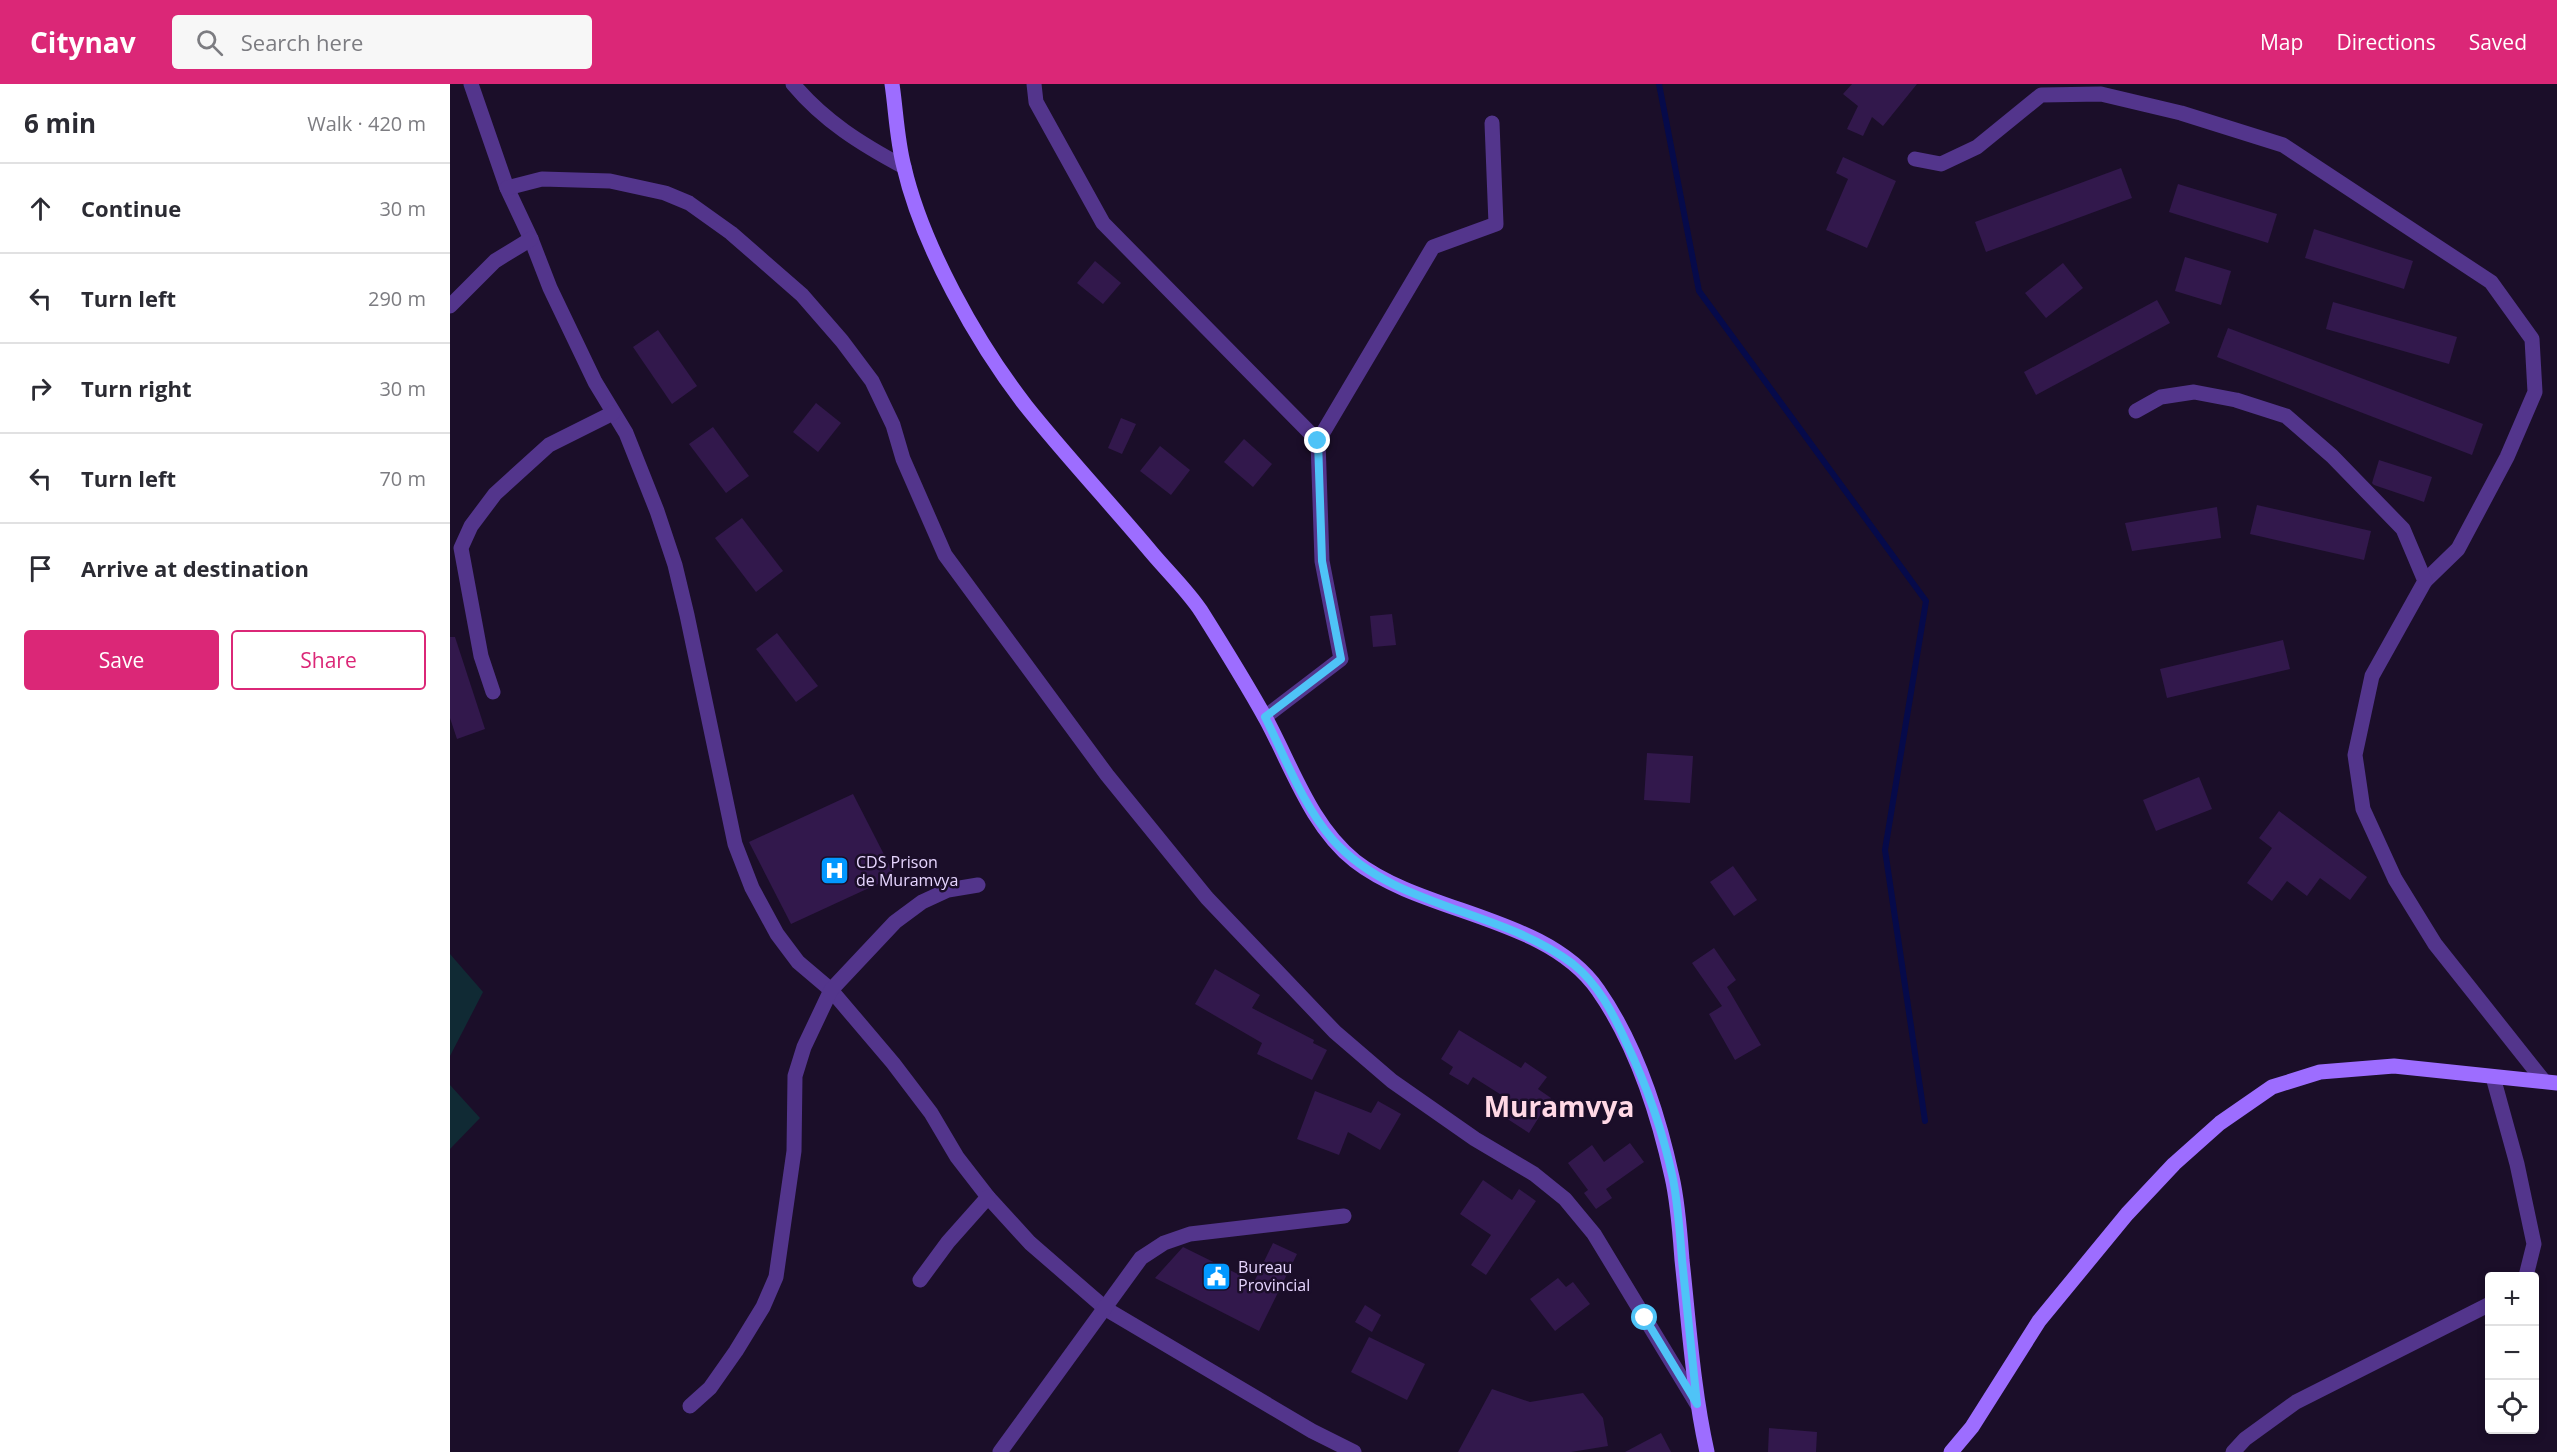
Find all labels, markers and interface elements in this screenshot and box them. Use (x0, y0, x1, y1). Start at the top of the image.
search box (172, 15, 592, 69)
text: Citynav (30, 23, 136, 61)
icon: search (193, 26, 226, 59)
text: Search here (241, 27, 363, 57)
text: Map (2260, 28, 2303, 56)
text: Directions (2336, 28, 2436, 56)
text: Saved (2469, 28, 2527, 56)
text: 6 min (24, 105, 96, 141)
text: Walk · 420 m (307, 110, 426, 137)
icon: ahead (24, 192, 57, 225)
text: Continue (81, 193, 181, 223)
text: 30 m (379, 195, 426, 222)
icon: left (24, 282, 57, 315)
text: Turn left (81, 283, 176, 313)
text: 290 m (368, 285, 426, 312)
icon: right (24, 372, 57, 405)
text: Turn right (81, 373, 192, 403)
text: 30 m (379, 375, 426, 402)
route end (1304, 427, 1330, 453)
icon: left (24, 462, 57, 495)
text: Turn left (81, 463, 176, 493)
text: 70 m (379, 465, 426, 492)
icon: arrive (24, 552, 57, 585)
text: Arrive at destination (81, 553, 309, 583)
button: Save (24, 630, 219, 690)
button: Share (231, 630, 426, 690)
place label: CDS Prison de Muramvya (856, 851, 958, 891)
hospital icon: CDS Prison de Muramvya (819, 855, 851, 887)
district label: Muramvya (1484, 1087, 1634, 1125)
place label: Bureau Provincial (1238, 1256, 1310, 1296)
public building icon: Bureau Provincial (1201, 1260, 1233, 1292)
map controls (2485, 1272, 2539, 1434)
button: + (2485, 1272, 2539, 1326)
route start (1631, 1304, 1657, 1330)
button: − (2485, 1326, 2539, 1380)
button: locate (2485, 1380, 2539, 1434)

